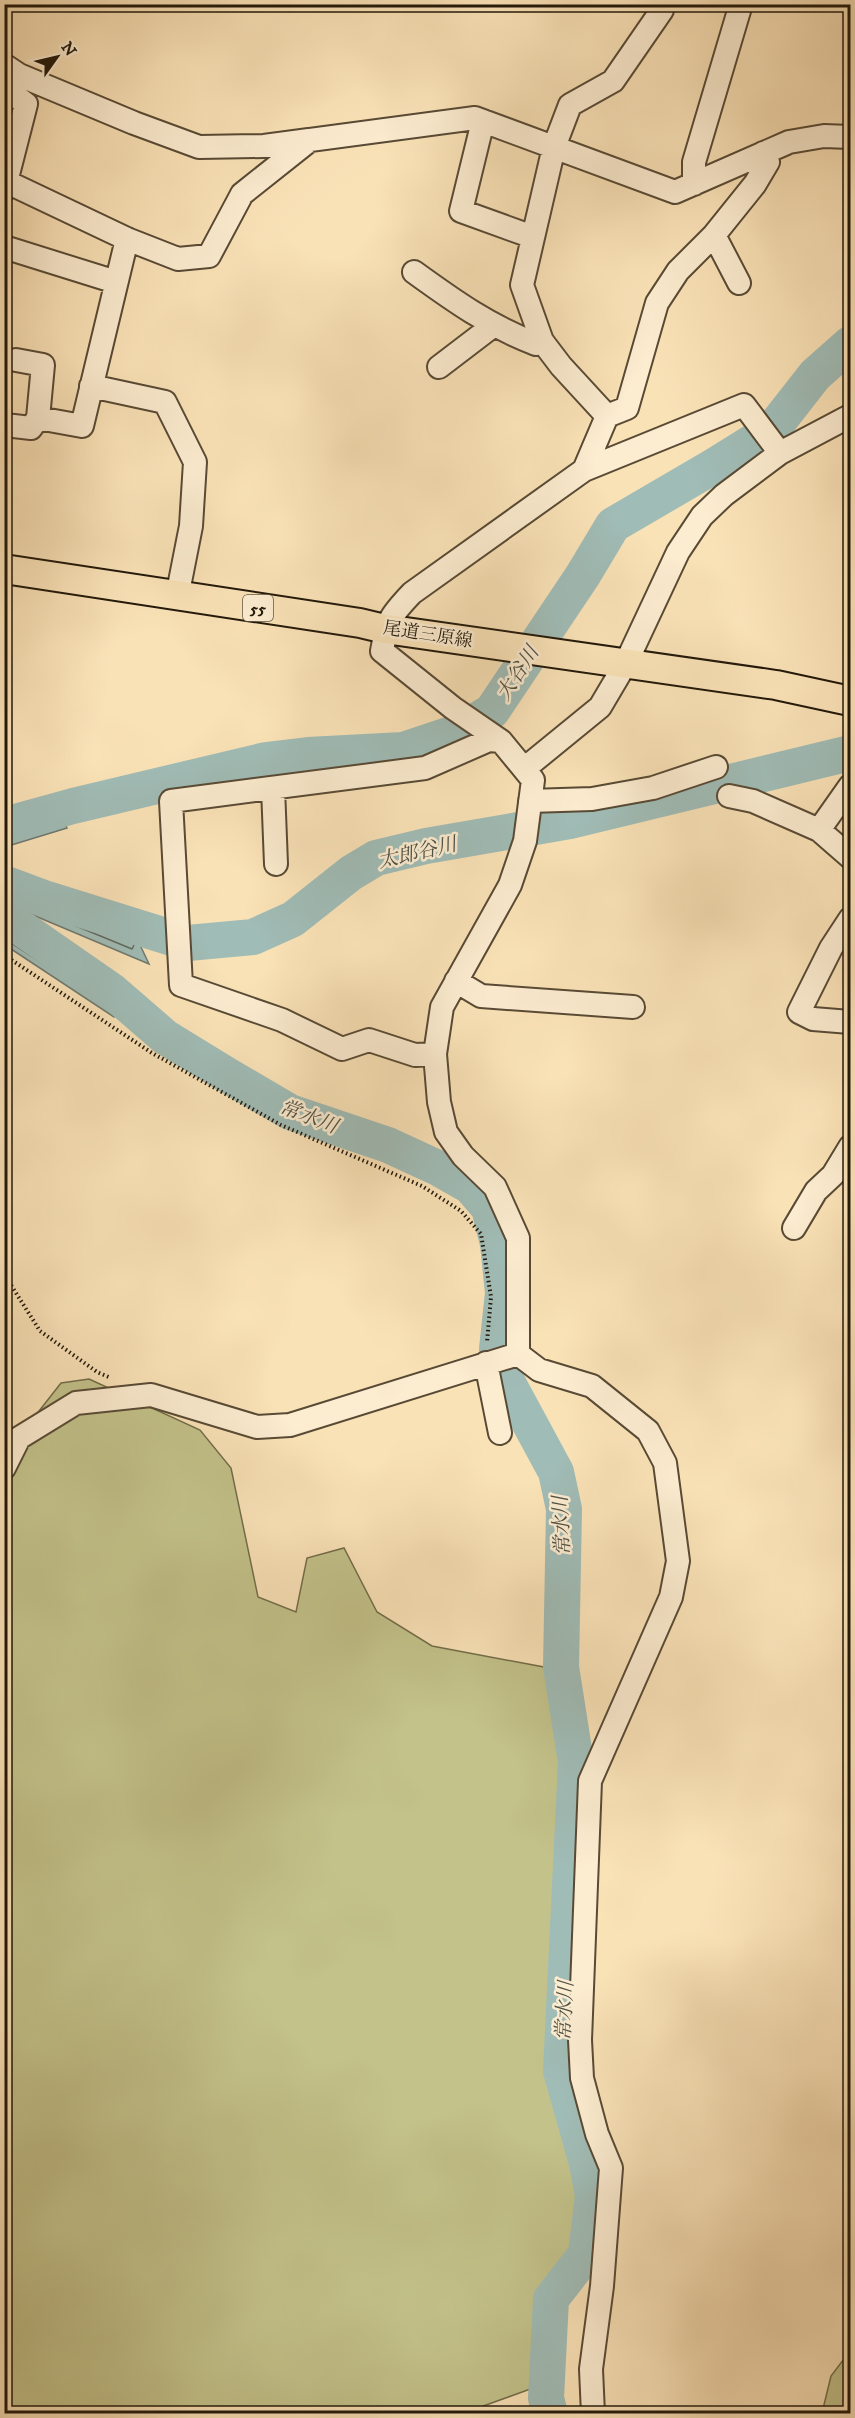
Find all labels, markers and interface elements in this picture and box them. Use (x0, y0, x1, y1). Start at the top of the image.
north arrow (27, 27, 87, 87)
text: N (57, 38, 81, 60)
road number: 55 (243, 595, 273, 621)
street label: 尾道三原線 (382, 617, 474, 653)
water label: 大谷川 (491, 640, 546, 706)
water label: 太郎谷川 (376, 832, 461, 875)
water label: 常水川 (276, 1095, 343, 1141)
water label: 常水川 (548, 1493, 577, 1557)
water label: 常水川 (551, 1978, 580, 2042)

